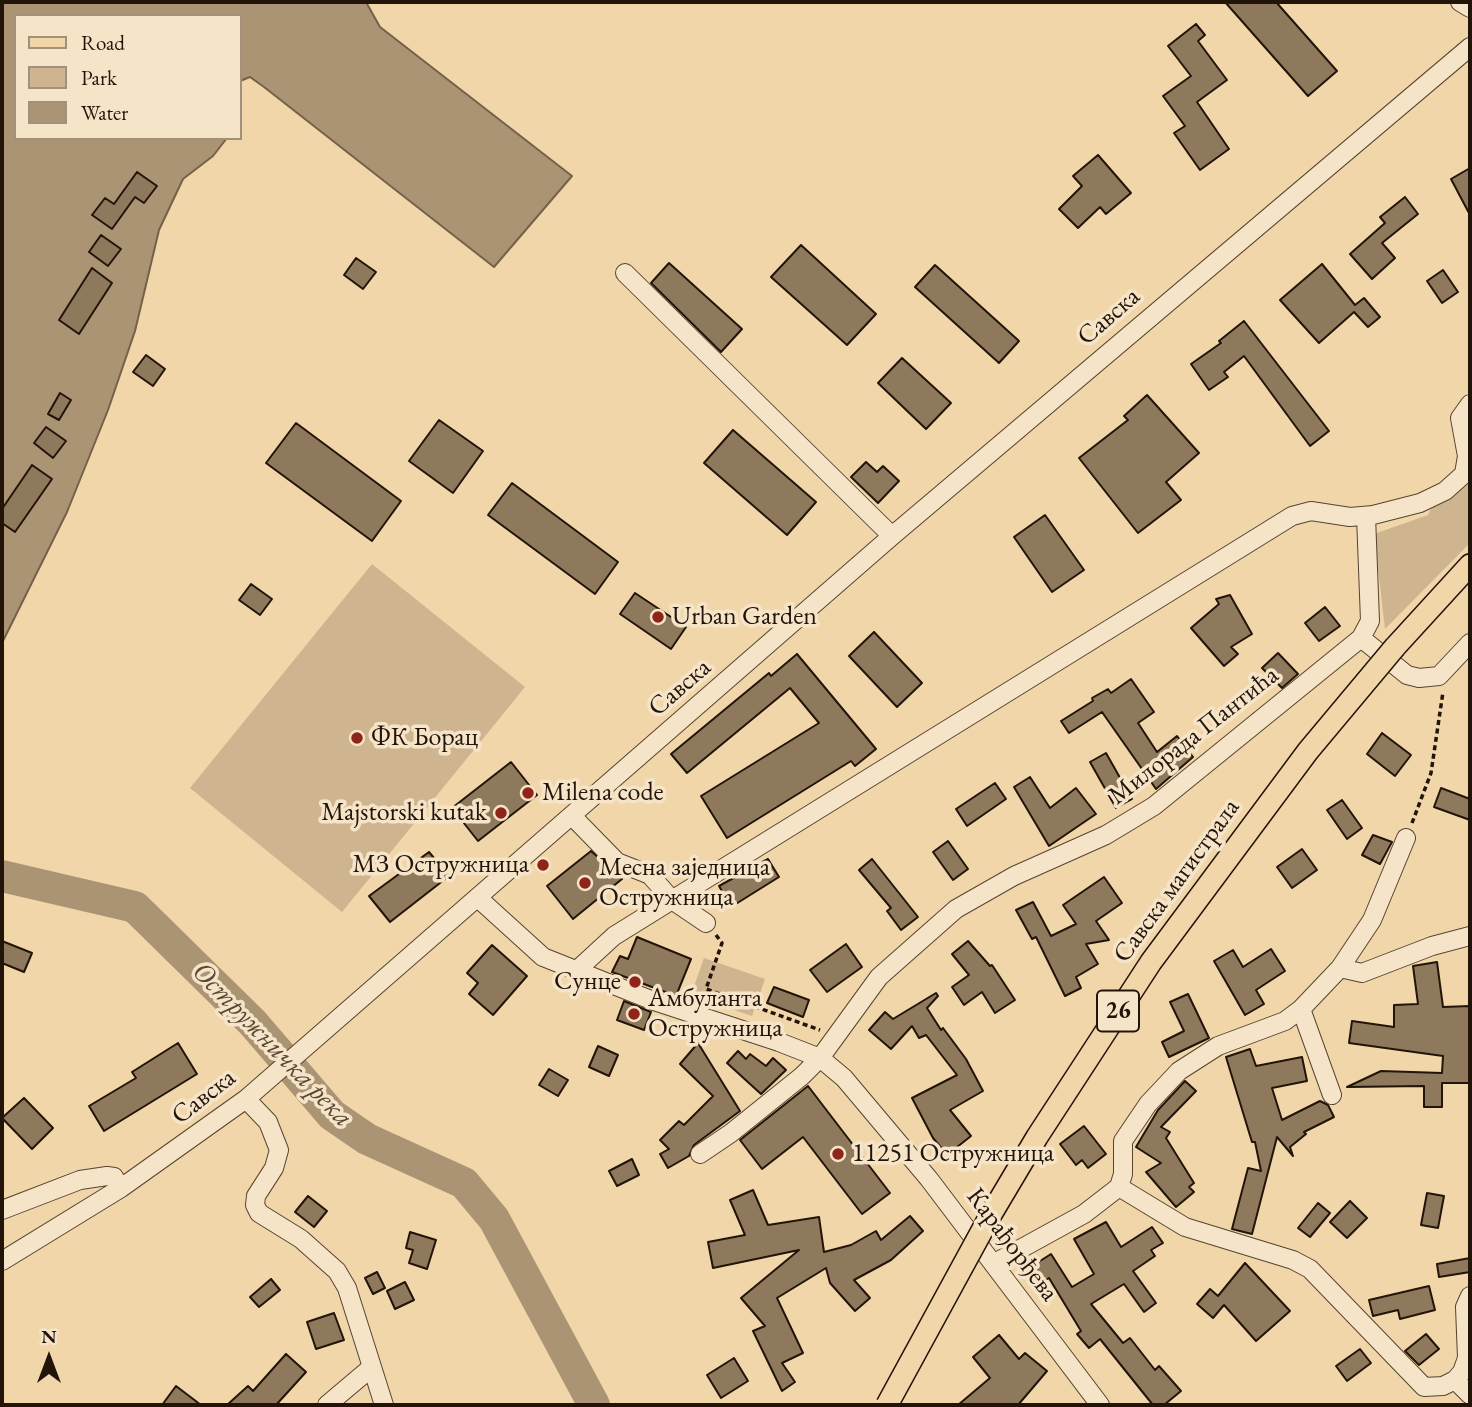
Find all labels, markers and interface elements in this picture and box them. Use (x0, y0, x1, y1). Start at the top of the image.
legend (14, 14, 242, 140)
text: Road (81, 29, 125, 56)
text: Park (81, 64, 117, 91)
text: Water (81, 99, 128, 126)
street label: Савска (1071, 281, 1147, 353)
place label: Urban Garden (672, 601, 817, 633)
marker: Urban Garden (650, 609, 666, 625)
street label: Савска (642, 652, 718, 724)
street label: Милорада Пантића (1103, 660, 1285, 812)
place label: ФК Борац (371, 722, 478, 754)
marker: ФК Борац (349, 730, 365, 746)
place label: Milena code (542, 777, 664, 809)
marker: Milena code (520, 785, 536, 801)
street label: Савска магистрала (1107, 793, 1247, 969)
place label: Majstorski kutak (321, 797, 487, 829)
marker: Majstorski kutak (493, 805, 509, 821)
place label: МЗ Остружница (353, 849, 529, 881)
place label: Месна заједница Остружница (599, 852, 770, 914)
marker: МЗ Остружница (535, 857, 551, 873)
marker: Месна заједница Остружница (577, 875, 593, 891)
water label: Остружничка река (185, 955, 359, 1135)
place label: Сунце (554, 966, 621, 998)
marker: Сунце (627, 974, 643, 990)
place label: Амбуланта Остружница (648, 983, 783, 1044)
road number: 26 (1097, 990, 1139, 1031)
marker: Амбуланта Остружница (626, 1006, 642, 1022)
street label: Савска (166, 1062, 242, 1132)
place label: 11251 Остружница (852, 1138, 1054, 1170)
marker: 11251 Остружница (830, 1146, 846, 1162)
street label: Карађорђева (959, 1182, 1065, 1308)
north arrow (14, 1323, 84, 1393)
text: N (41, 1324, 57, 1349)

